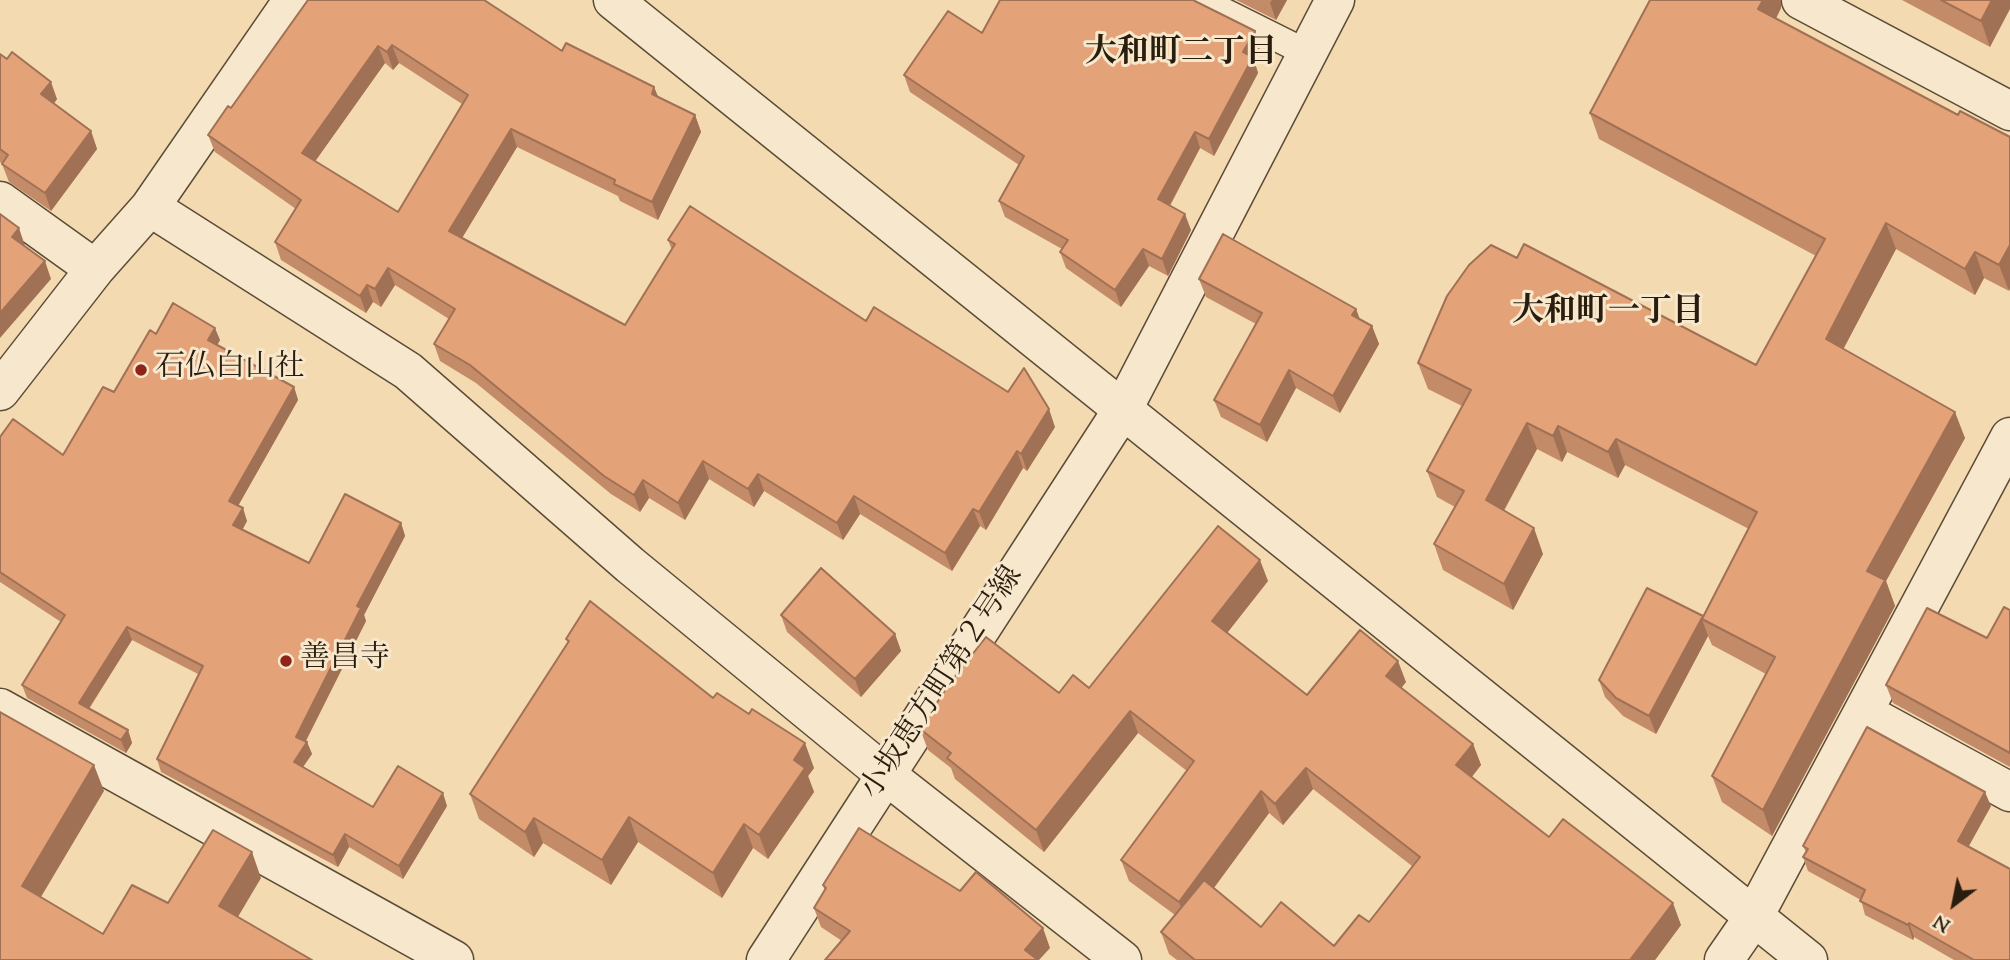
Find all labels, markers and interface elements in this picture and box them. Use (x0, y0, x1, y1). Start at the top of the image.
district label: 大和町二丁目 (1085, 37, 1277, 75)
district label: 大和町一丁目 (1512, 296, 1704, 334)
place label: 石仏白山社 (155, 352, 305, 388)
marker: 石仏白山社 (133, 362, 149, 378)
street label: 小坂恵方町第２号線 (855, 561, 1033, 807)
place label: 善昌寺 (300, 643, 390, 679)
marker: 善昌寺 (278, 653, 294, 669)
north arrow (1919, 869, 1989, 939)
text: N (1929, 907, 1956, 938)

